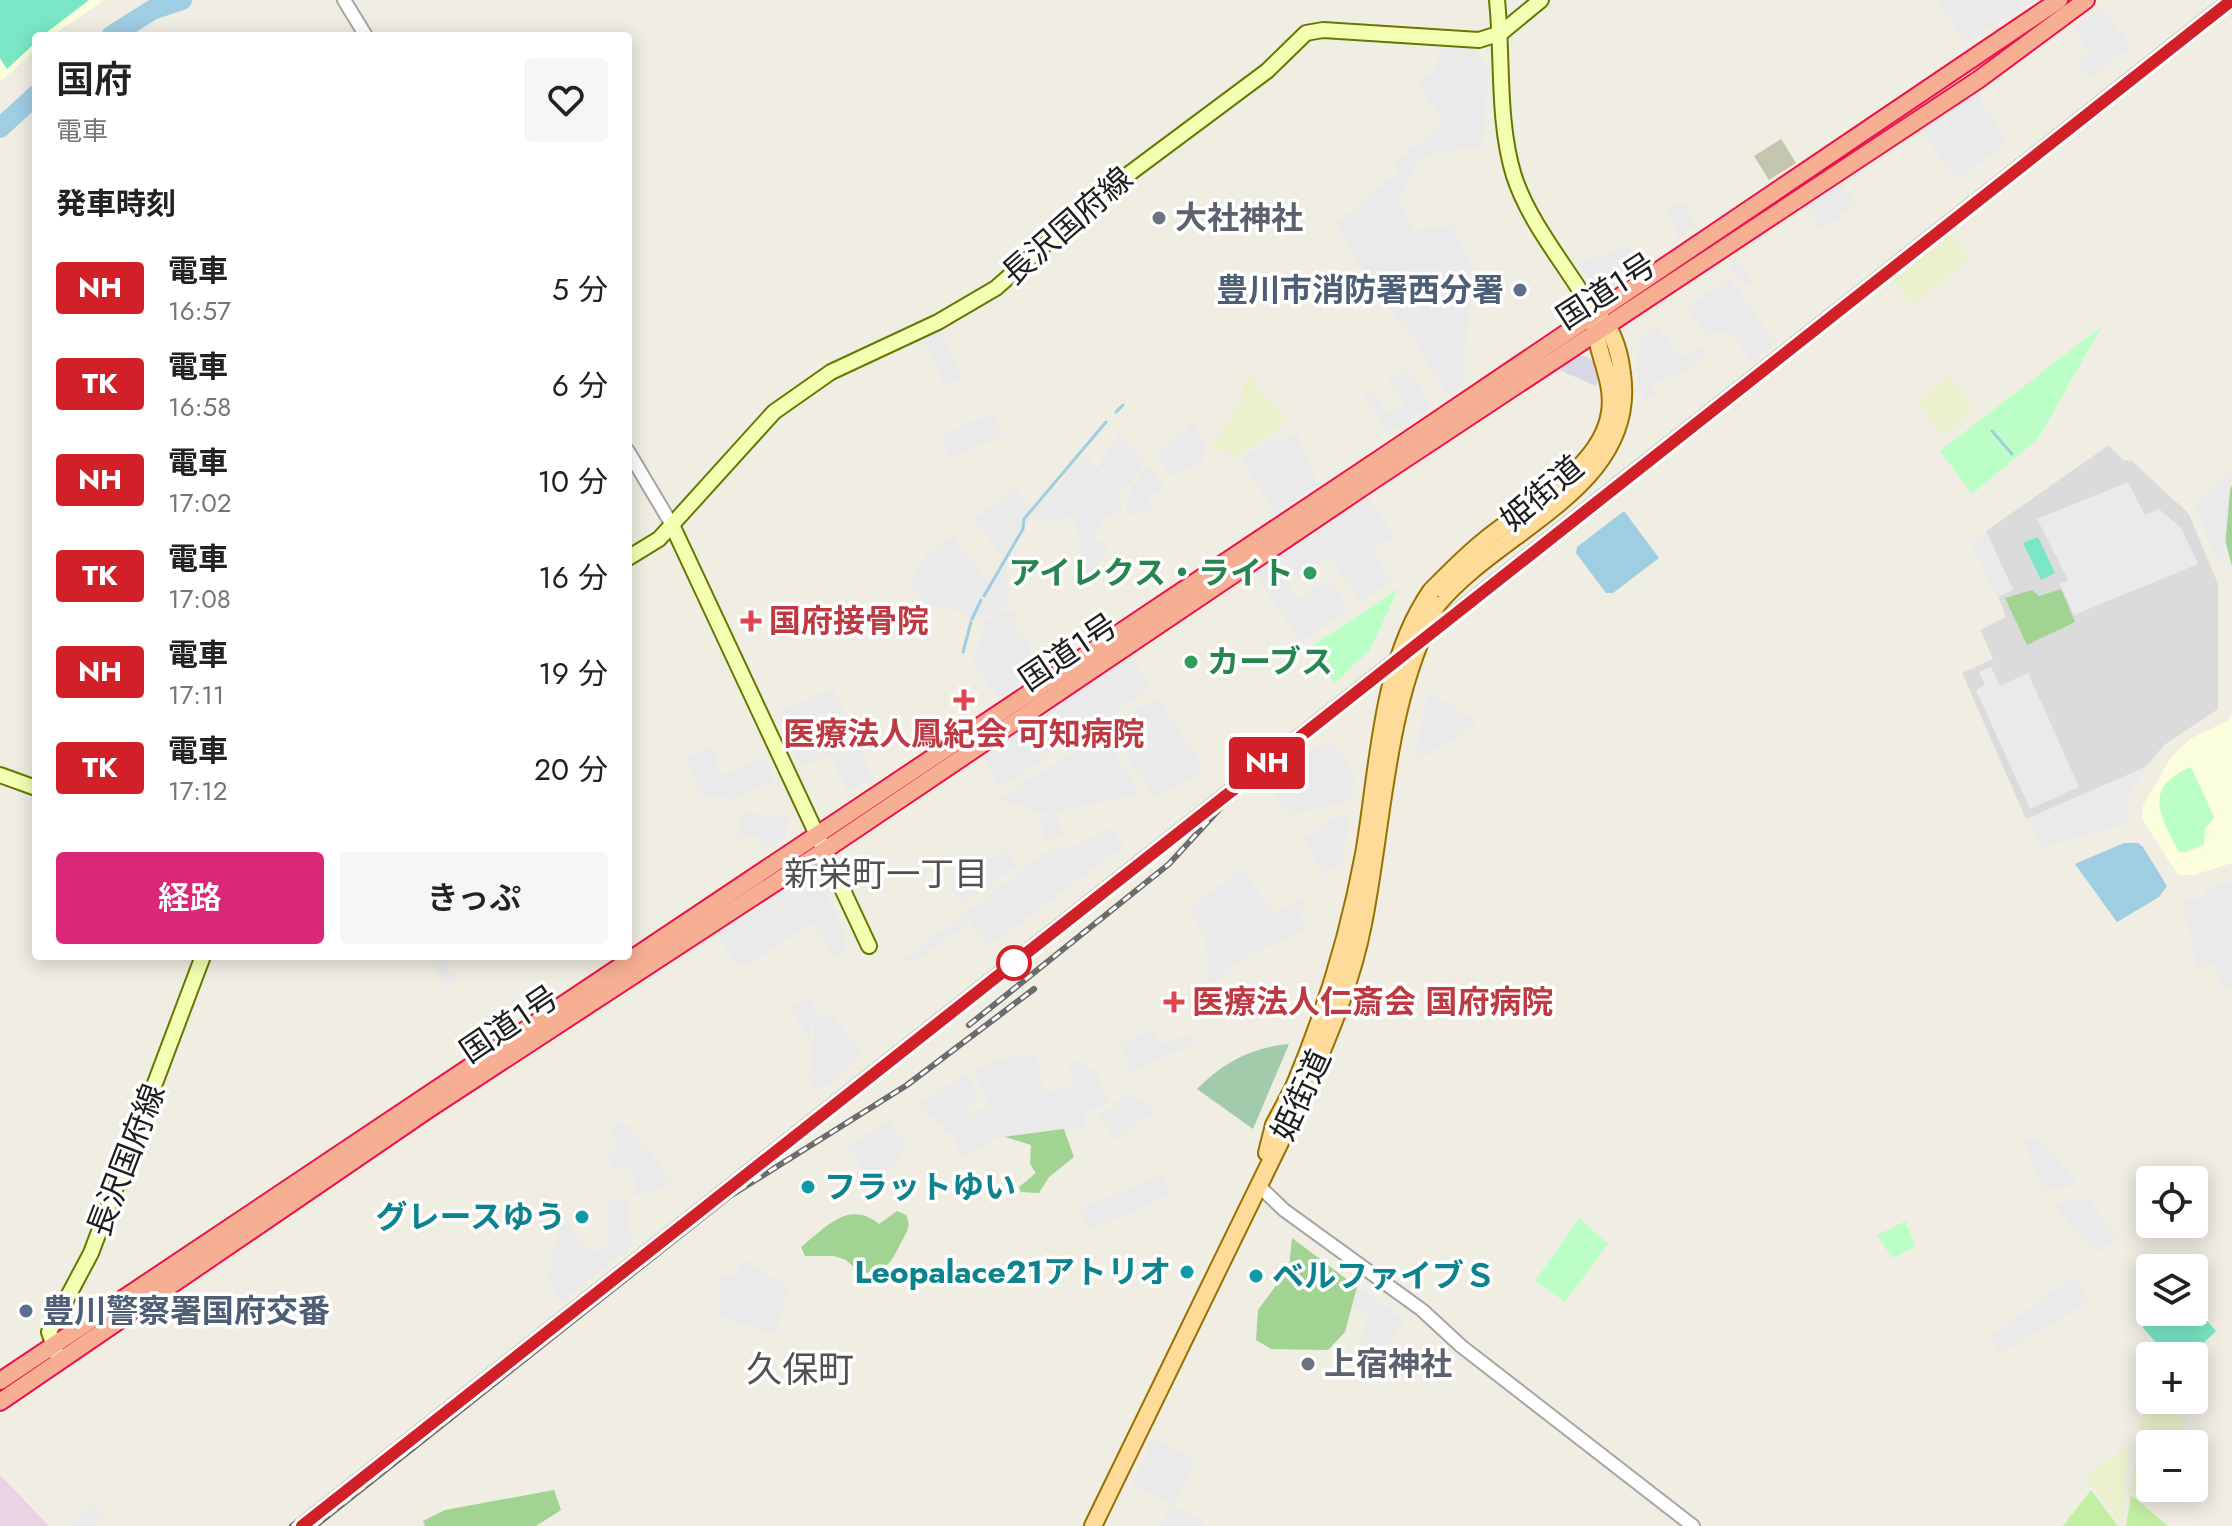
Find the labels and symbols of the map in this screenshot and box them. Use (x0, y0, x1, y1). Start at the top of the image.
street label: 長沢国府線 (992, 156, 1142, 296)
place label: 大社神社 (1175, 195, 1303, 241)
marker: 大社神社 (1150, 209, 1168, 227)
street label: 国道1号 (1547, 242, 1665, 340)
place label: 豊川市消防署西分署 (1216, 267, 1504, 313)
marker: 豊川市消防署西分署 (1511, 281, 1529, 299)
street label: 姫街道 (1490, 445, 1594, 541)
place label: アイレクス・ライト (1009, 550, 1294, 596)
marker: アイレクス・ライト (1301, 564, 1319, 582)
place label: 国府接骨院 (769, 598, 929, 644)
street label: 国道1号 (1009, 602, 1127, 702)
marker: 国府接骨院 (740, 610, 762, 632)
place label: カーブス (1207, 639, 1333, 685)
marker: カーブス (1182, 653, 1200, 671)
marker: 医療法人鳳紀会 可知病院 (953, 689, 975, 711)
place label: 医療法人鳳紀会 可知病院 (783, 711, 1145, 757)
line badge: NH (1231, 737, 1303, 789)
district label: 新栄町一丁目 (784, 850, 988, 899)
unlabelled marker (997, 946, 1031, 980)
street label: 国道1号 (450, 974, 568, 1074)
place label: 医療法人仁斎会 国府病院 (1192, 979, 1554, 1025)
marker: 医療法人仁斎会 国府病院 (1163, 991, 1185, 1013)
street label: 姫街道 (1260, 1042, 1342, 1148)
street label: 長沢国府線 (76, 1077, 176, 1243)
place label: フラットゆい (824, 1164, 1016, 1210)
marker: フラットゆい (799, 1178, 817, 1196)
place label: グレースゆう (376, 1194, 566, 1240)
marker: グレースゆう (573, 1208, 591, 1226)
place label: Leopalace21アトリオ (855, 1249, 1171, 1295)
place label: ベルファイブＳ (1272, 1253, 1496, 1299)
marker: Leopalace21アトリオ (1178, 1263, 1196, 1281)
marker: ベルファイブＳ (1247, 1267, 1265, 1285)
place label: 豊川警察署国府交番 (42, 1288, 330, 1334)
marker: 豊川警察署国府交番 (17, 1302, 35, 1320)
place label: 上宿神社 (1324, 1341, 1452, 1387)
district label: 久保町 (746, 1343, 854, 1395)
marker: 上宿神社 (1299, 1355, 1317, 1373)

